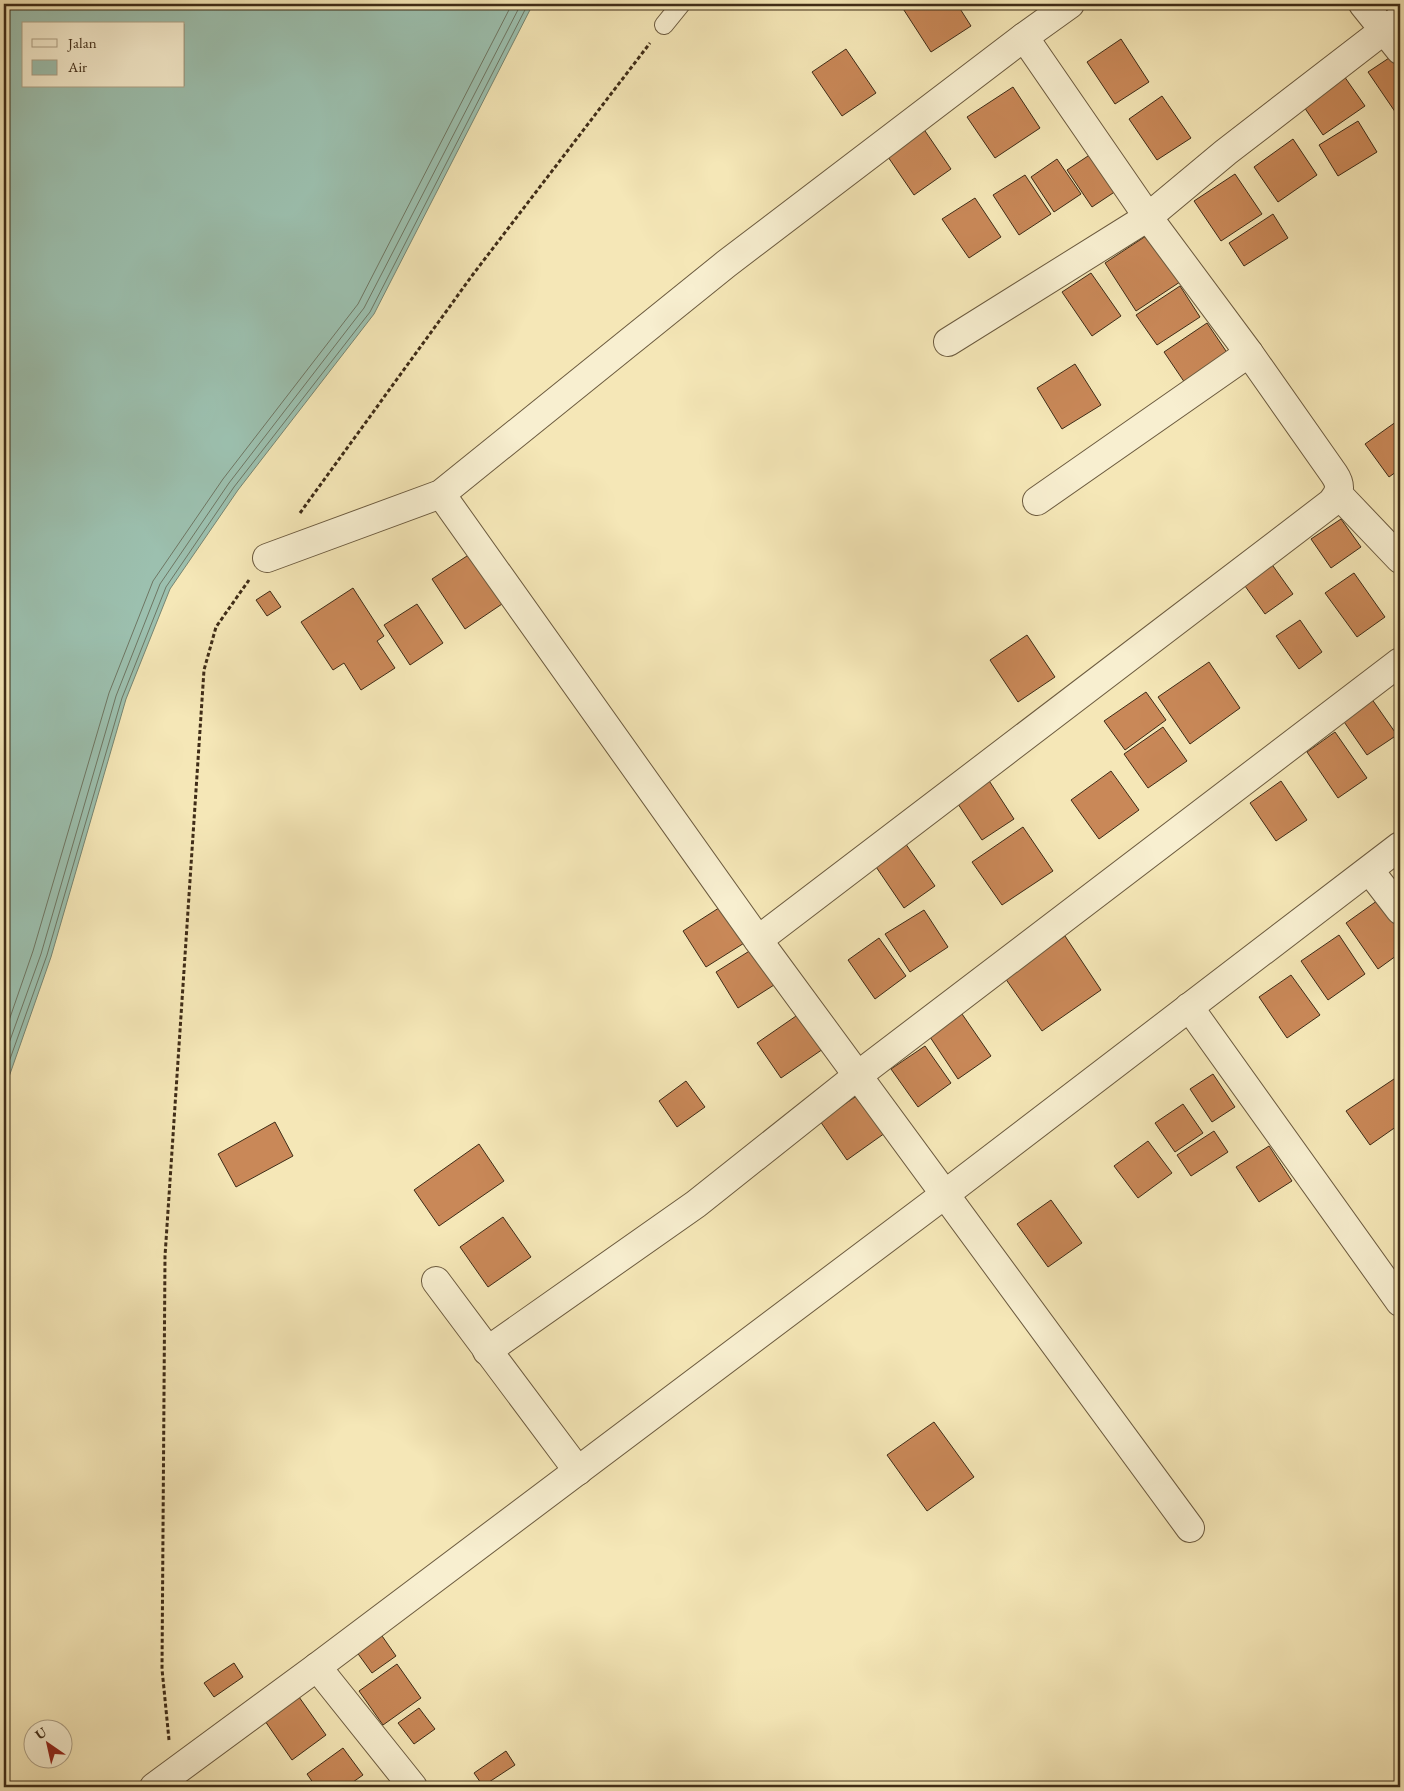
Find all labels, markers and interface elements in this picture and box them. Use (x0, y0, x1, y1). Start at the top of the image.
legend (22, 22, 185, 88)
text: Jalan (66, 33, 97, 52)
text: Air (67, 57, 87, 76)
north arrow (22, 1718, 72, 1768)
text: U (31, 1723, 51, 1744)

